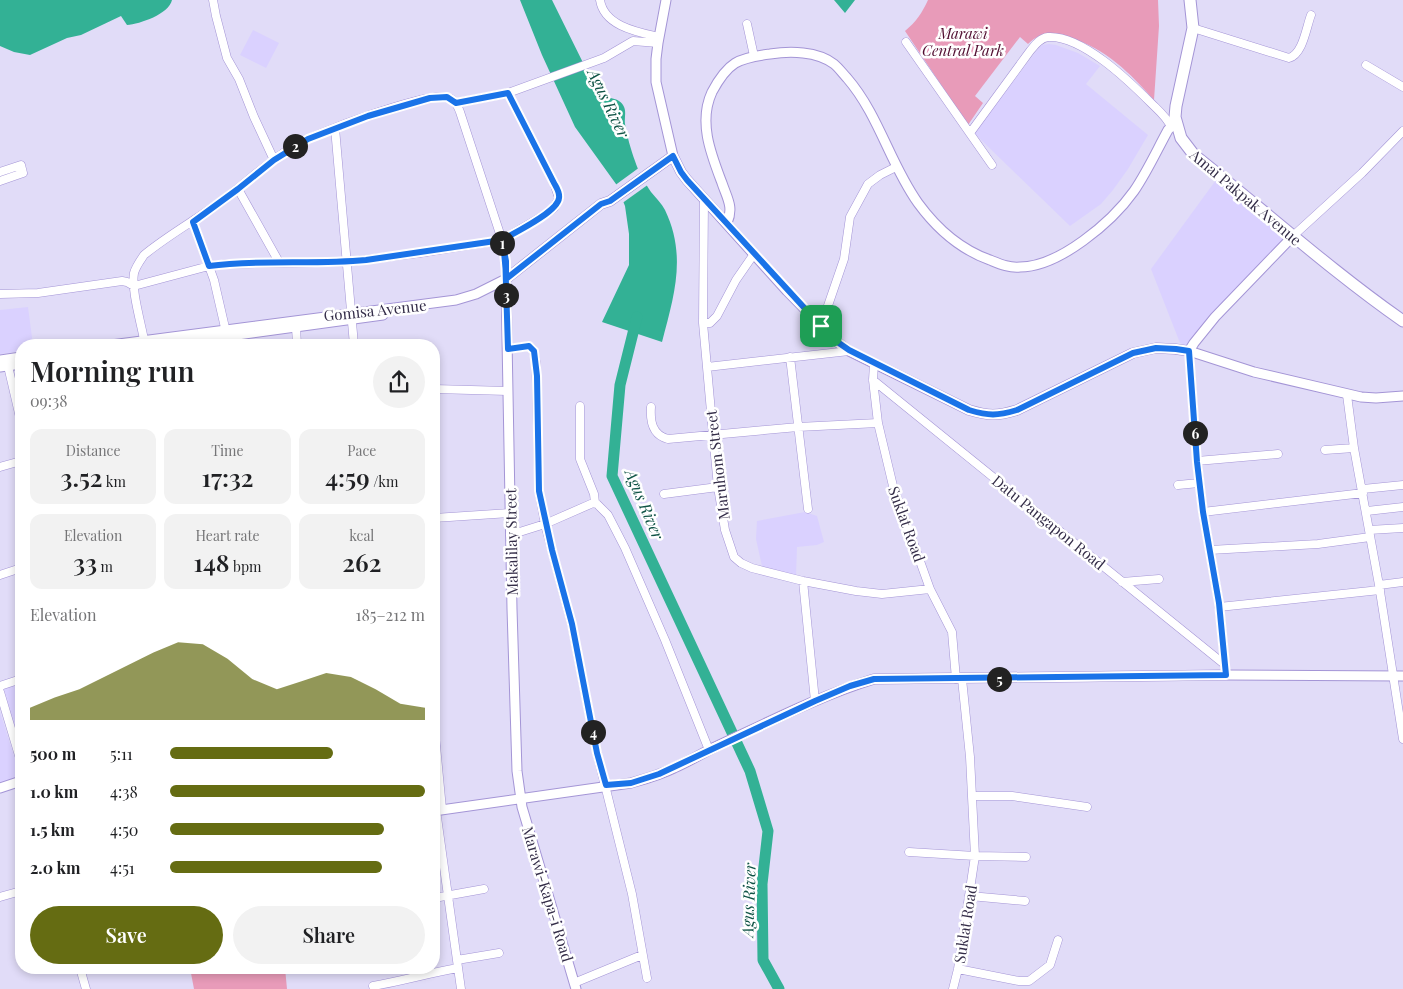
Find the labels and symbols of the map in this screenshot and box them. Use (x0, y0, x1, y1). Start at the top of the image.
park label: Marawi Central Park (922, 23, 1004, 60)
water label: Agus River (582, 63, 635, 142)
pin: 2 (282, 134, 308, 158)
street label: Amai Pakpak Avenue (1185, 144, 1306, 250)
pin: 1 (490, 230, 514, 256)
pin: 3 (494, 282, 518, 308)
street label: Gomisa Avenue (323, 295, 427, 325)
pin (800, 305, 842, 347)
street label: Maruhom Street (700, 408, 734, 521)
pin: 6 (1182, 420, 1208, 446)
water label: Agus River (620, 464, 670, 543)
street label: Datu Pangapon Road (988, 470, 1110, 574)
street label: Suklat Road (884, 483, 930, 565)
street label: Makalilay Street (500, 487, 522, 596)
pin: 5 (986, 666, 1012, 692)
pin: 4 (580, 720, 606, 744)
street label: Marawi-Kapa-i Road (518, 824, 578, 965)
water label: Agus River (736, 861, 760, 939)
street label: Suklat Road (949, 883, 981, 965)

